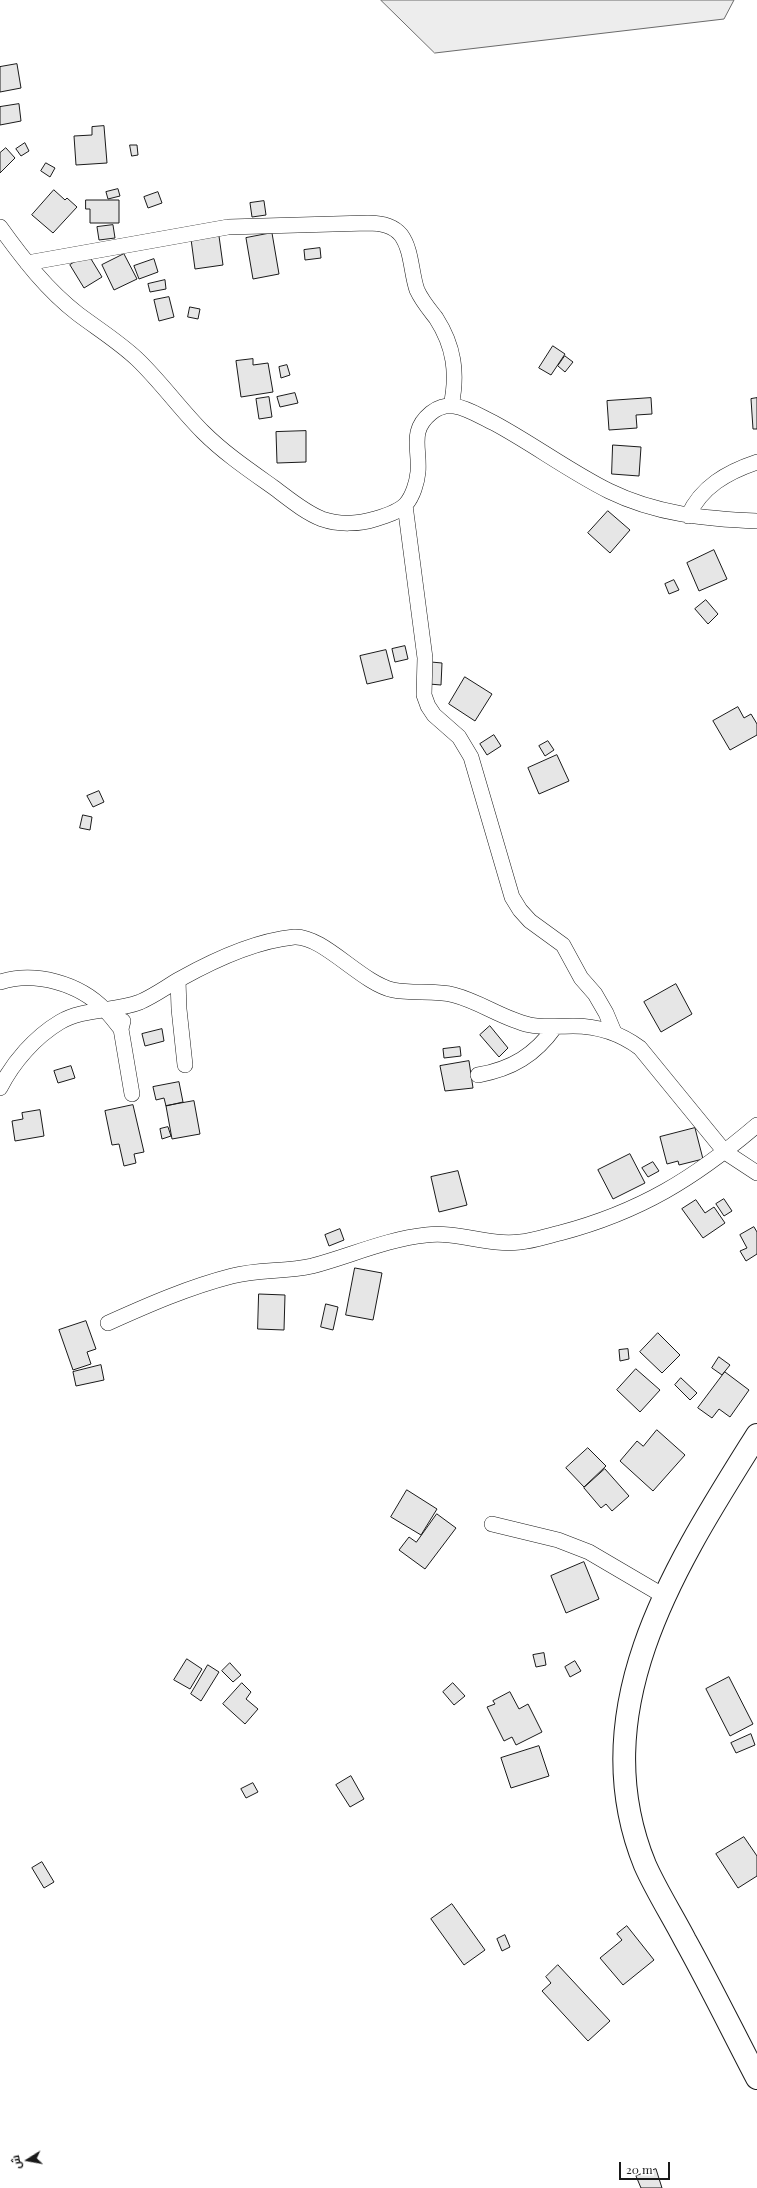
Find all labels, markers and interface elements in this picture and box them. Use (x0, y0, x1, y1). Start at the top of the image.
north arrow (8, 2140, 48, 2180)
text: ش (7, 2154, 24, 2171)
scale bar (621, 2154, 672, 2180)
text: 20 m (626, 2161, 653, 2177)

